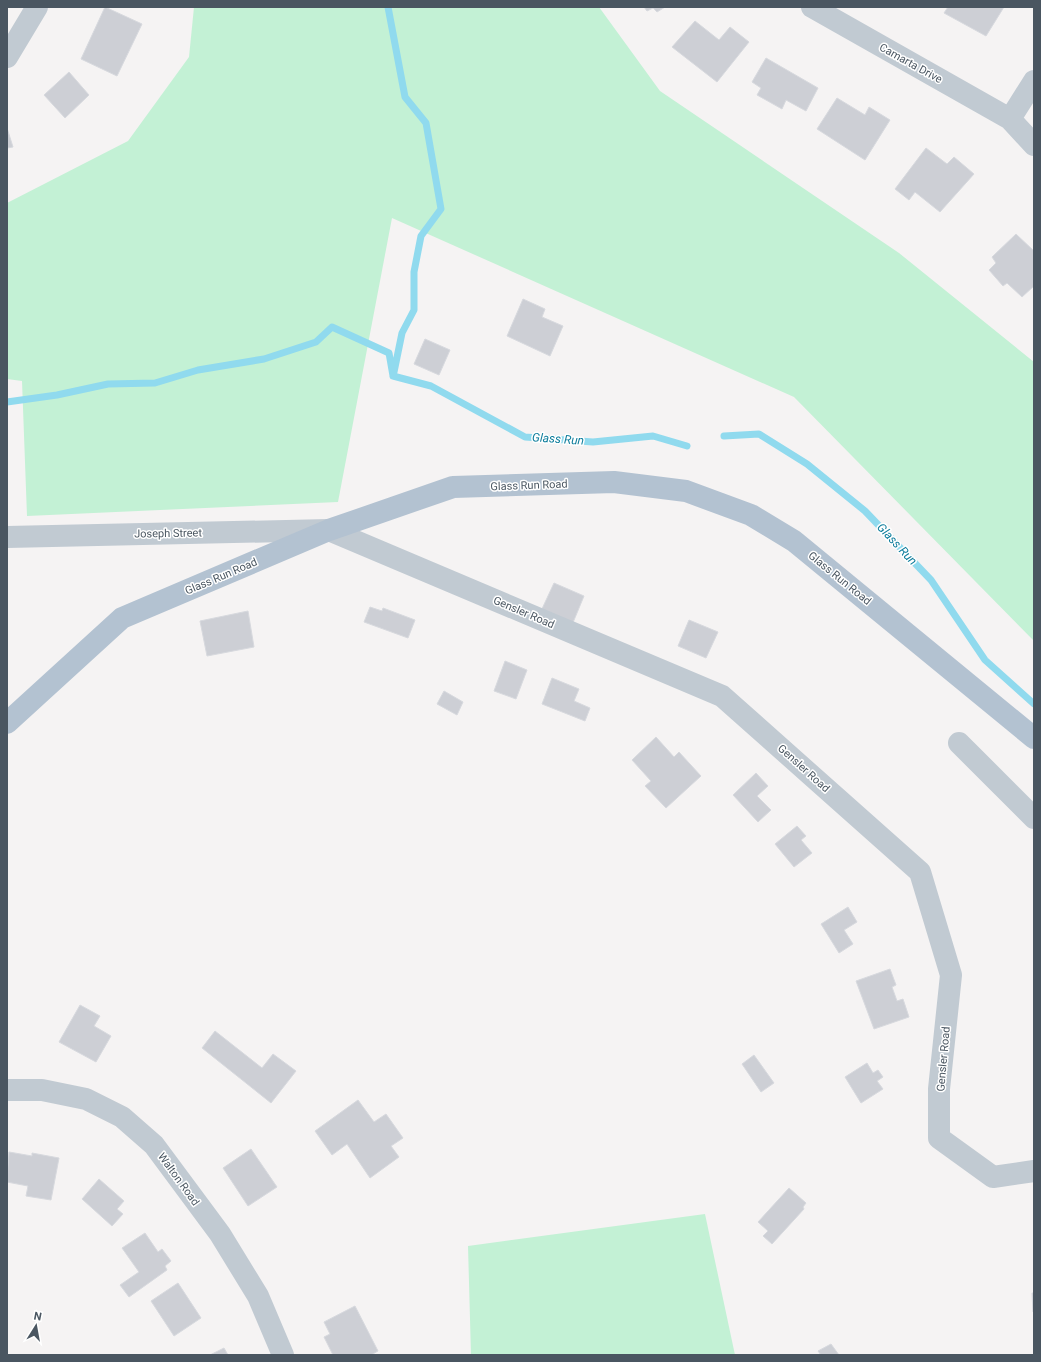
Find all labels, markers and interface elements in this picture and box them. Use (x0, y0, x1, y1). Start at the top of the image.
street label: Camarta Drive (877, 41, 945, 86)
water label: Glass Run (532, 430, 584, 448)
street label: Glass Run Road (490, 478, 568, 493)
water label: Glass Run (874, 520, 920, 568)
street label: Joseph Street (134, 526, 202, 541)
street label: Glass Run Road (806, 549, 874, 608)
street label: Glass Run Road (183, 555, 259, 598)
street label: Gensler Road (491, 594, 556, 631)
street label: Gensler Road (775, 742, 832, 795)
street label: Gensler Road (934, 1026, 953, 1092)
street label: Walton Road (155, 1150, 202, 1208)
north arrow (16, 1306, 56, 1346)
text: N (33, 1310, 43, 1324)

